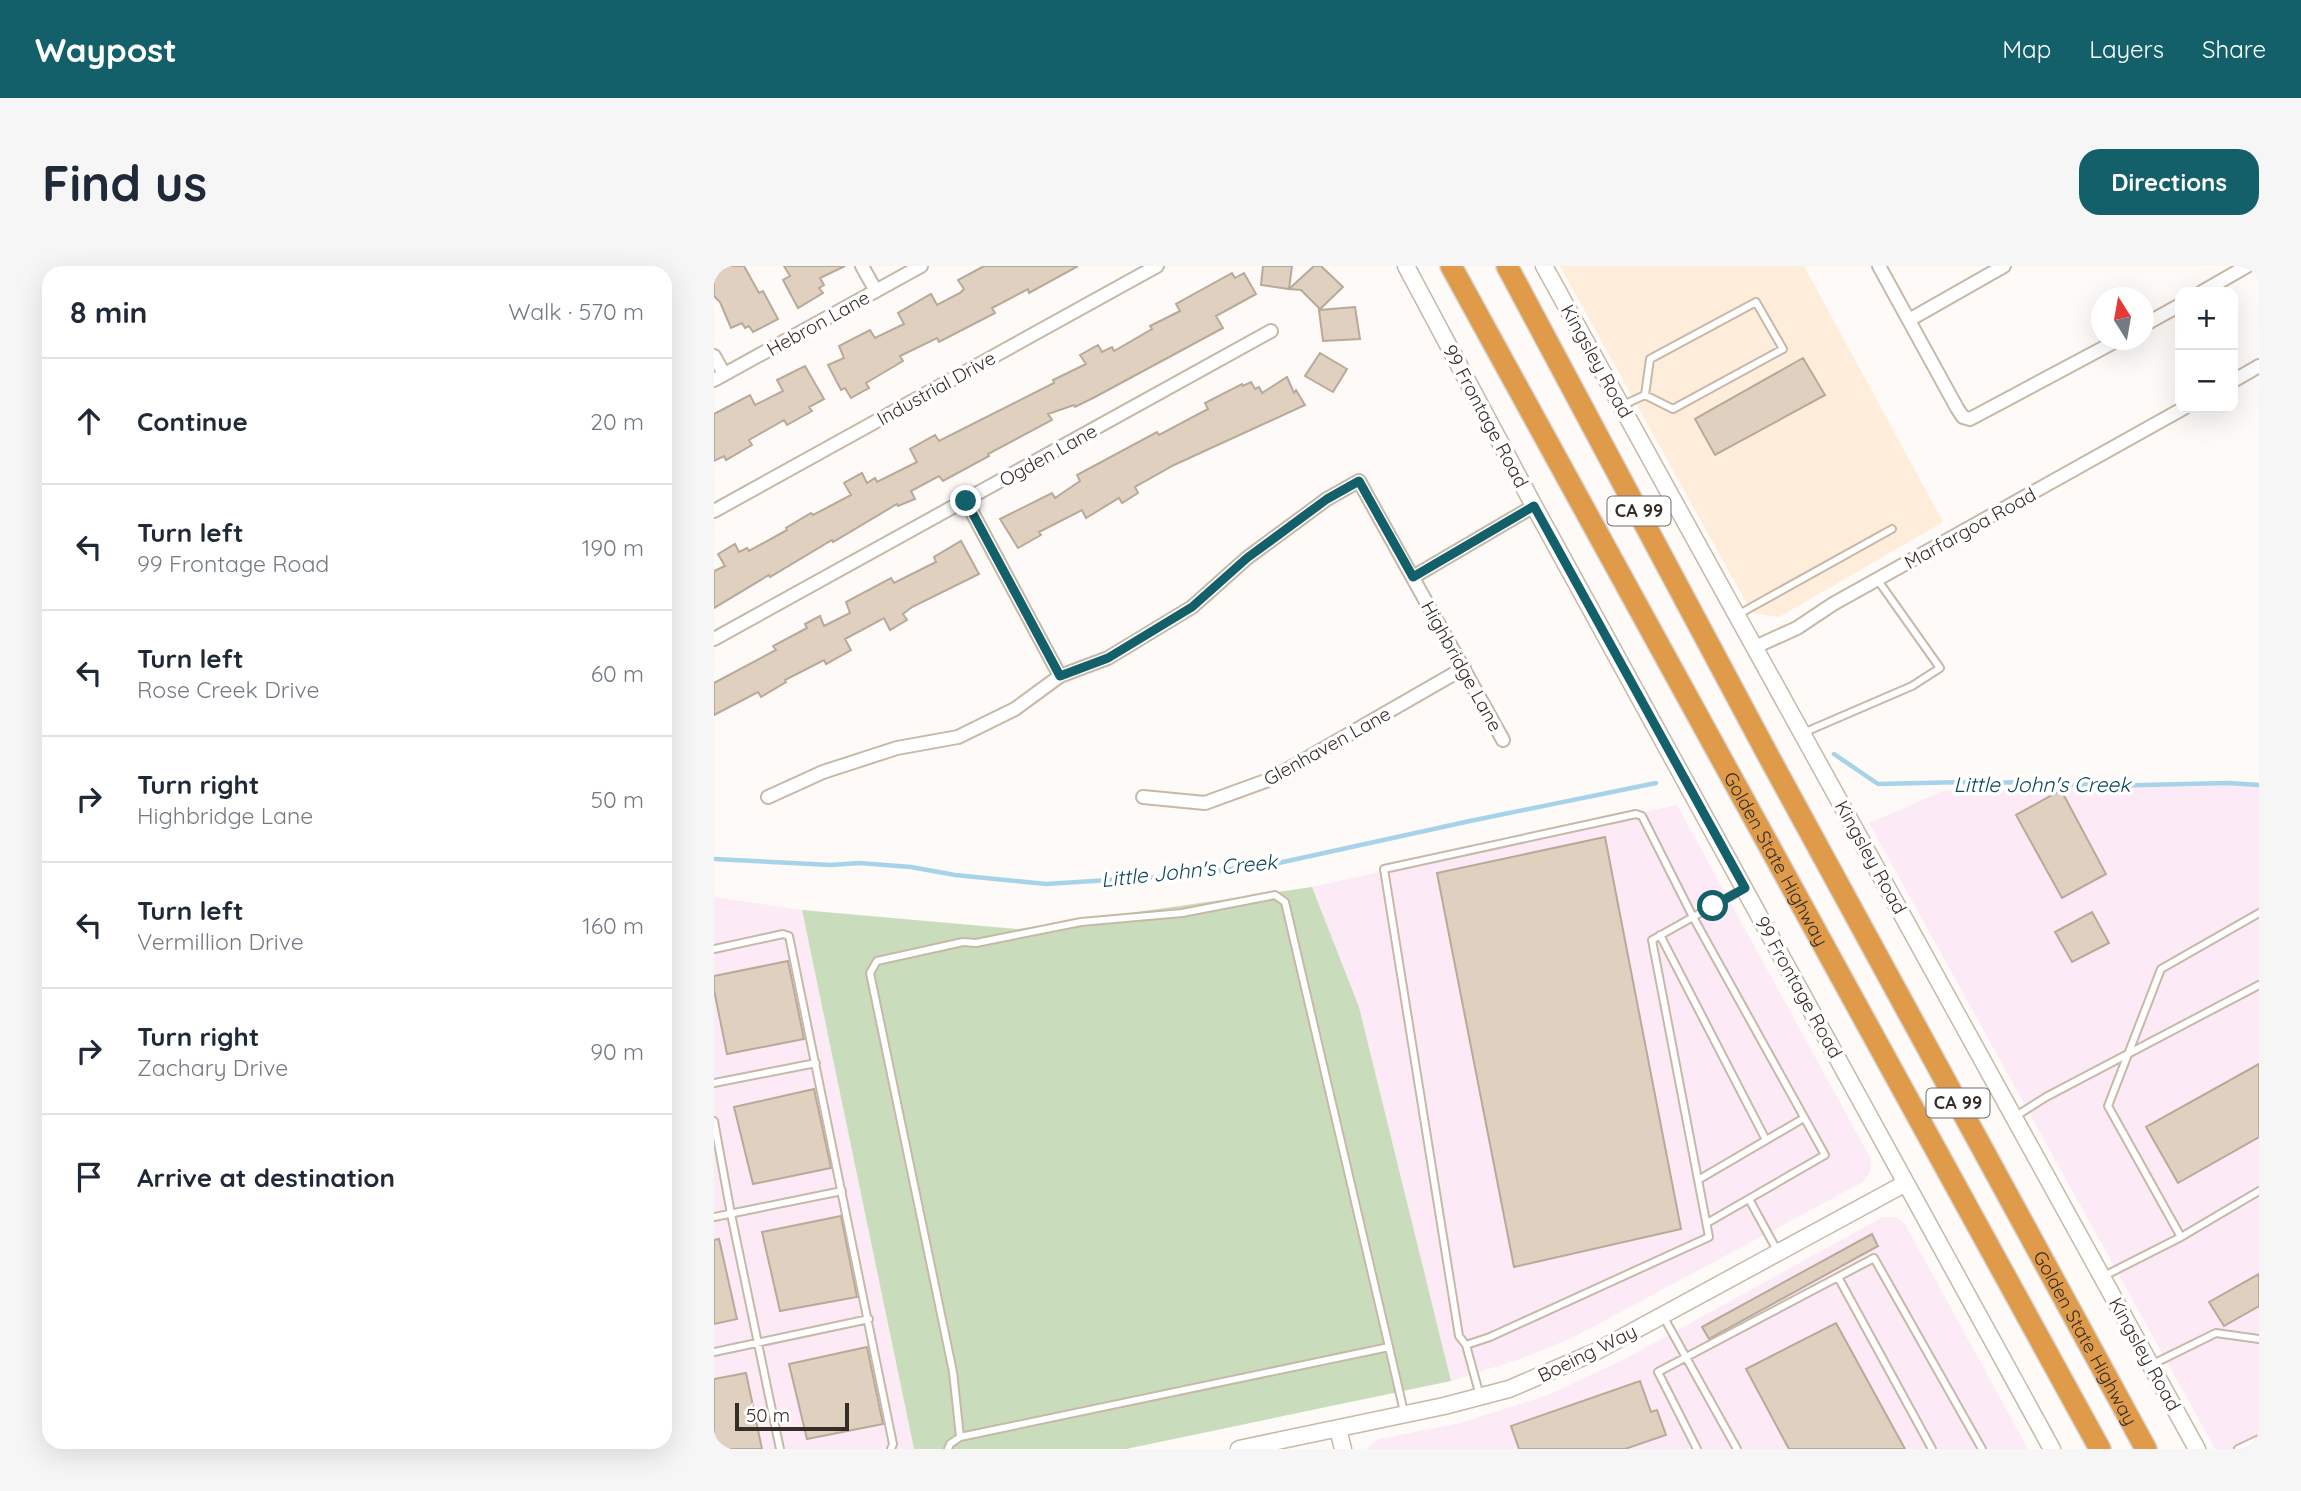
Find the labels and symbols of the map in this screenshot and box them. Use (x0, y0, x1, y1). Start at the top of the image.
street label: Hebron Lane (762, 285, 874, 361)
north arrow (2091, 287, 2154, 350)
street label: Kingsley Road (1556, 300, 1638, 422)
street label: 99 Frontage Road (1438, 340, 1534, 492)
street label: Industrial Drive (872, 346, 1000, 430)
street label: Ogden Lane (995, 418, 1101, 492)
street label: Marfargoa Road (1900, 482, 2040, 574)
route end (950, 485, 981, 516)
road number: CA 99 (1608, 496, 1670, 526)
street label: Highbridge Lane (1416, 597, 1508, 735)
street label: Glenhaven Lane (1259, 701, 1395, 791)
street label: Golden State Highway (1719, 767, 1834, 950)
water label: Little John's Creek (1954, 771, 2132, 797)
street label: Kingsley Road (1830, 796, 1912, 918)
water label: Little John's Creek (1100, 848, 1280, 892)
route start (1697, 890, 1728, 921)
street label: 99 Frontage Road (1750, 912, 1848, 1062)
road number: CA 99 (1926, 1088, 1990, 1118)
street label: Golden State Highway (2028, 1246, 2143, 1429)
street label: Kingsley Road (2104, 1293, 2186, 1415)
street label: Boeing Way (1534, 1319, 1640, 1387)
scale bar (735, 1400, 849, 1432)

